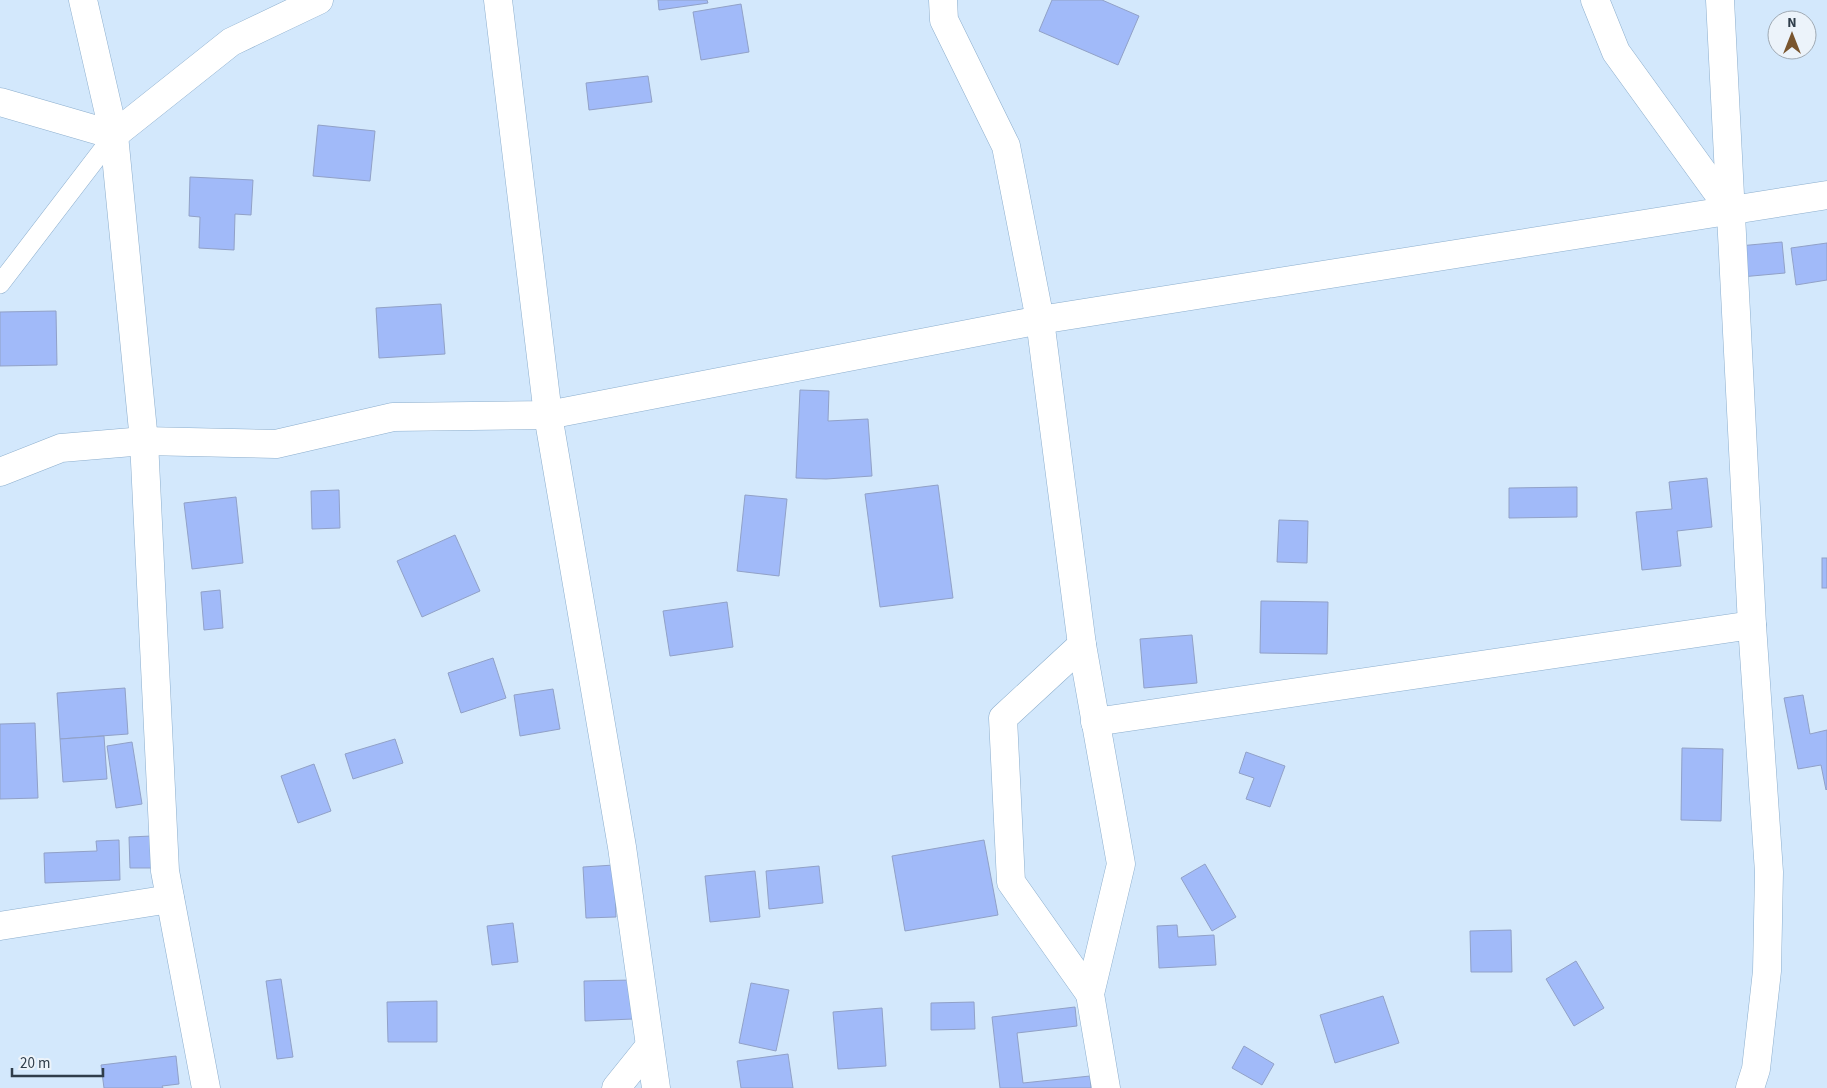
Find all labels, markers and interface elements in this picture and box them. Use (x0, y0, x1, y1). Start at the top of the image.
north arrow (1767, 10, 1817, 60)
text: N (1787, 13, 1797, 33)
scale bar (12, 1046, 104, 1078)
text: 20 m (20, 1053, 50, 1074)

